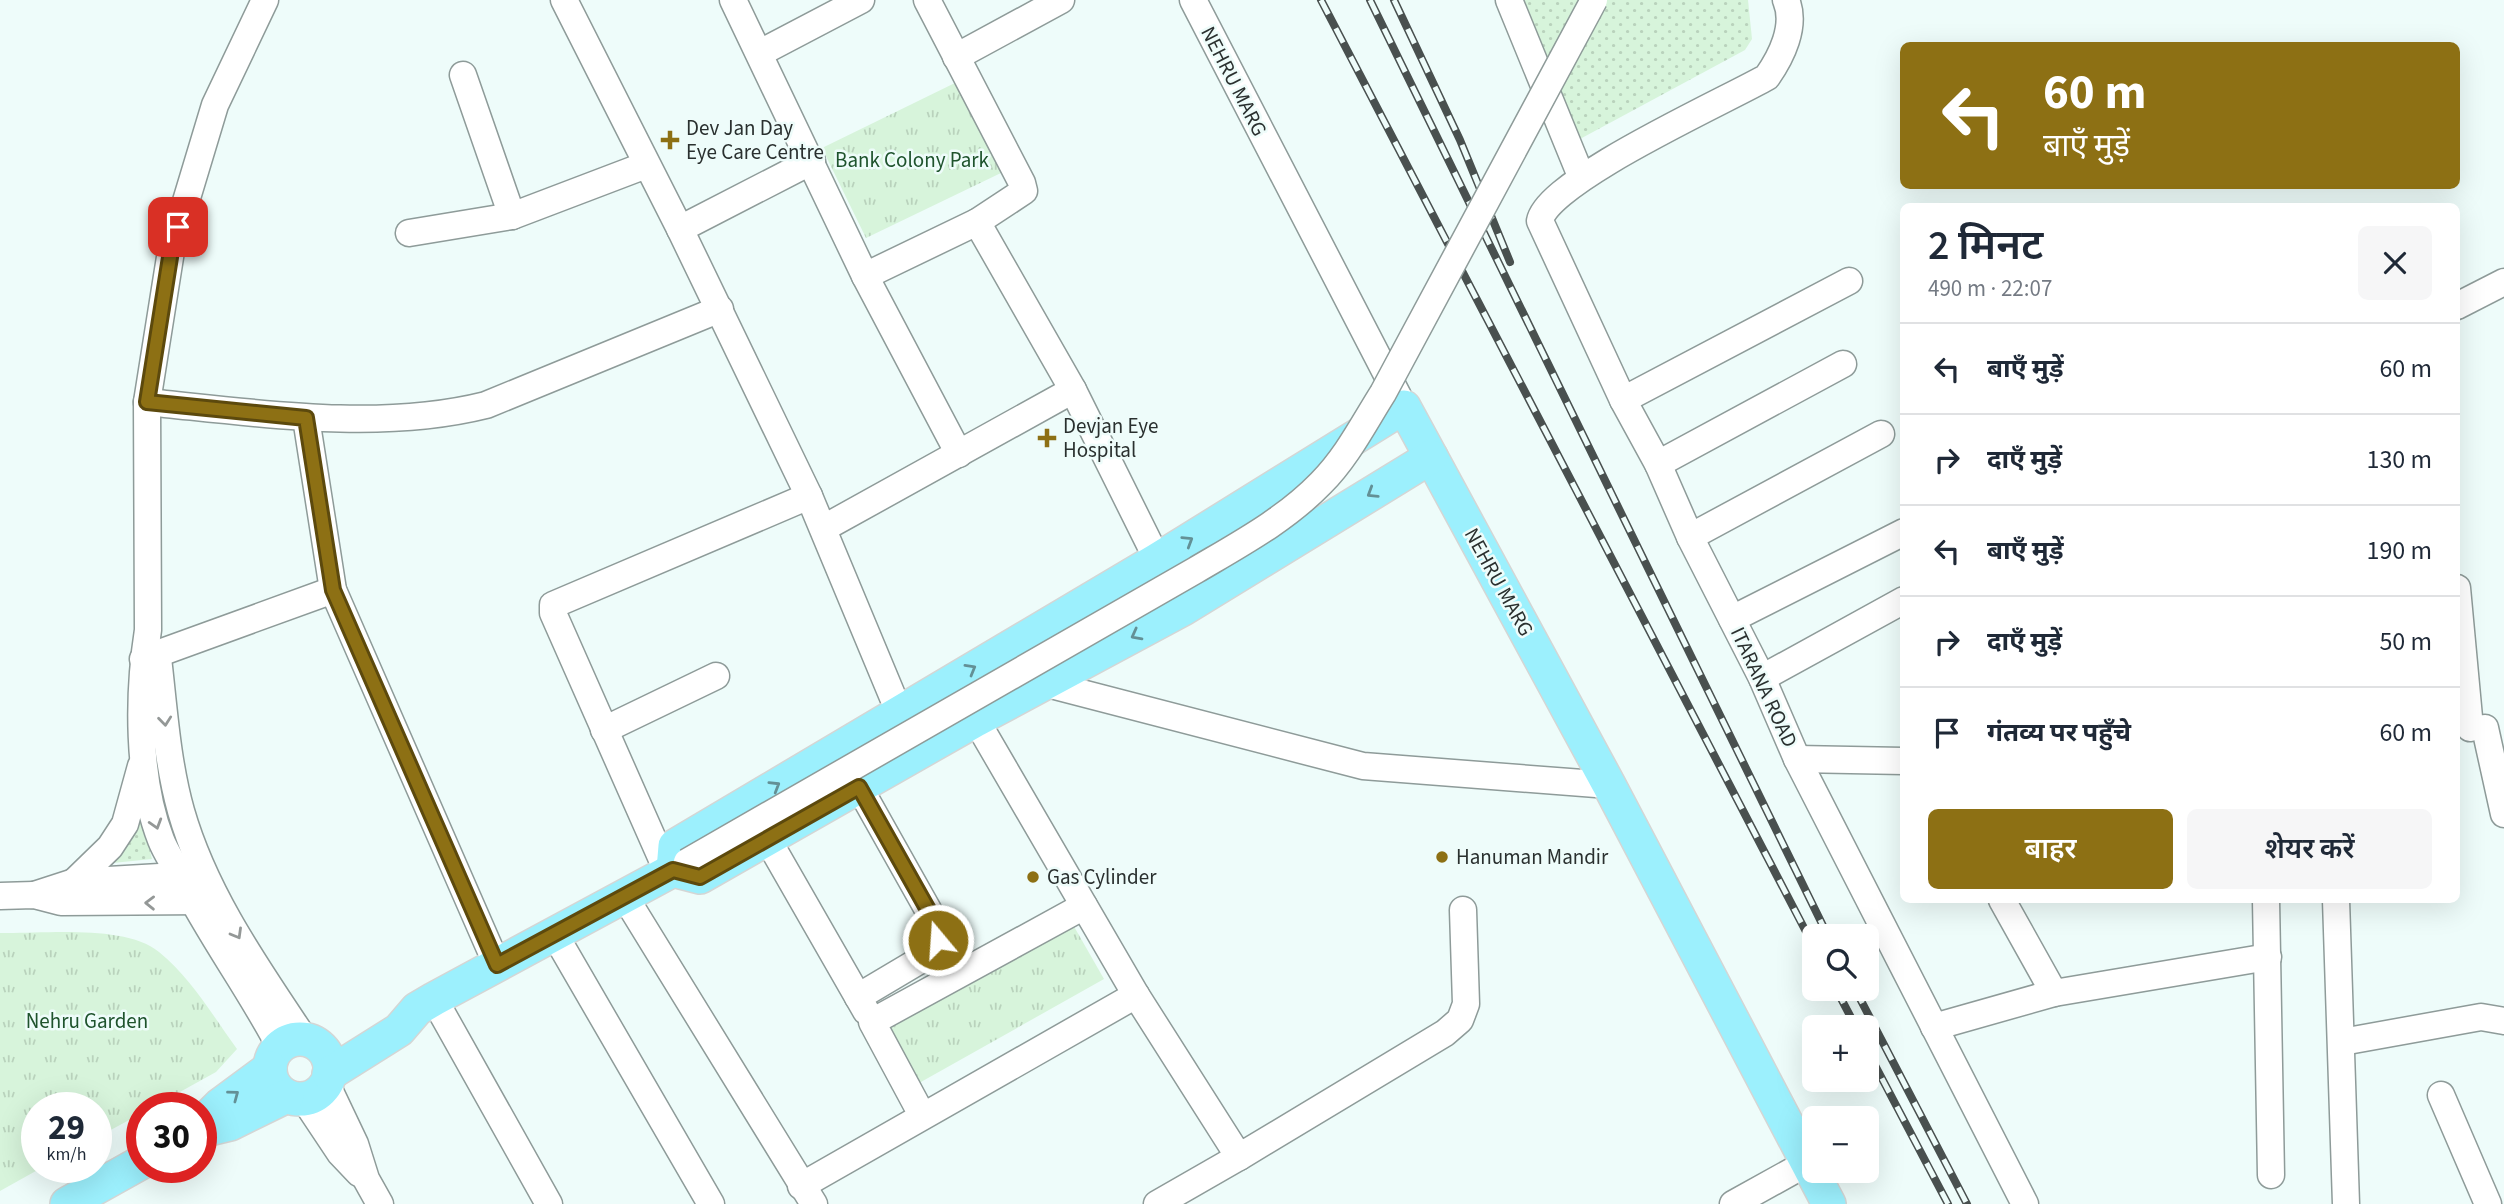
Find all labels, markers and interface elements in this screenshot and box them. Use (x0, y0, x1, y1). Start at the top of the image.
street label: NEHRU MARG (1193, 21, 1275, 141)
text: 60 m (2043, 58, 2147, 128)
icon: left (1928, 70, 2019, 161)
place label: Dev Jan Day Eye Care Centre (686, 113, 824, 167)
text: बाएँ मुड़ें (2043, 123, 2130, 169)
marker: Dev Jan Day Eye Care Centre (660, 130, 680, 150)
park label: Bank Colony Park (835, 145, 990, 175)
pin (148, 197, 208, 257)
icon: arrive (159, 208, 197, 246)
text: 2 मिनट (1928, 216, 2043, 276)
button: close (2358, 226, 2432, 300)
text: 490 m · 22:07 (1928, 272, 2052, 305)
icon: left (1928, 350, 1966, 388)
text: बाएँ मुड़ें (1987, 350, 2064, 387)
text: 60 m (2379, 350, 2432, 387)
place label: Devjan Eye Hospital (1063, 411, 1159, 465)
marker: Devjan Eye Hospital (1037, 428, 1057, 448)
icon: right (1928, 441, 1966, 479)
text: दाएँ मुड़ें (1987, 441, 2062, 478)
text: 130 m (2366, 441, 2432, 478)
one-way arrow (1367, 484, 1380, 497)
street label: NEHRU MARG (1457, 522, 1541, 642)
icon: left (1928, 532, 1966, 570)
text: बाएँ मुड़ें (1987, 532, 2064, 569)
text: 190 m (2366, 532, 2432, 569)
one-way arrow (1180, 536, 1193, 549)
street label: ITARANA ROAD (1723, 622, 1805, 752)
icon: right (1928, 623, 1966, 661)
text: दाएँ मुड़ें (1987, 623, 2062, 660)
text: 50 m (2379, 623, 2432, 660)
one-way arrow (1130, 627, 1143, 641)
one-way arrow (963, 665, 976, 678)
icon: arrive (1928, 714, 1966, 752)
text: गंतव्य पर पहुँचे (1987, 714, 2131, 751)
text: 60 m (2379, 714, 2432, 751)
one-way arrow (157, 715, 172, 726)
one-way arrow (768, 781, 781, 794)
button: बाहर (1928, 809, 2173, 889)
button: शेयर करें (2187, 809, 2432, 889)
one-way arrow (147, 818, 162, 830)
place label: Hanuman Mandir (1456, 842, 1609, 872)
marker: Hanuman Mandir (1434, 849, 1450, 865)
place label: Gas Cylinder (1047, 862, 1157, 892)
marker: Gas Cylinder (1025, 869, 1041, 885)
one-way arrow (144, 895, 154, 911)
position arrow (901, 903, 975, 977)
map controls (1802, 924, 1879, 1183)
button: search (1802, 924, 1879, 1001)
one-way arrow (228, 927, 241, 940)
park label: Nehru Garden (26, 1006, 148, 1036)
button: + (1802, 1015, 1879, 1092)
one-way arrow (226, 1090, 239, 1103)
speed limit sign: 30 (126, 1092, 217, 1183)
text: 29 (48, 1103, 85, 1153)
button: − (1802, 1106, 1879, 1183)
text: km/h (47, 1142, 86, 1167)

